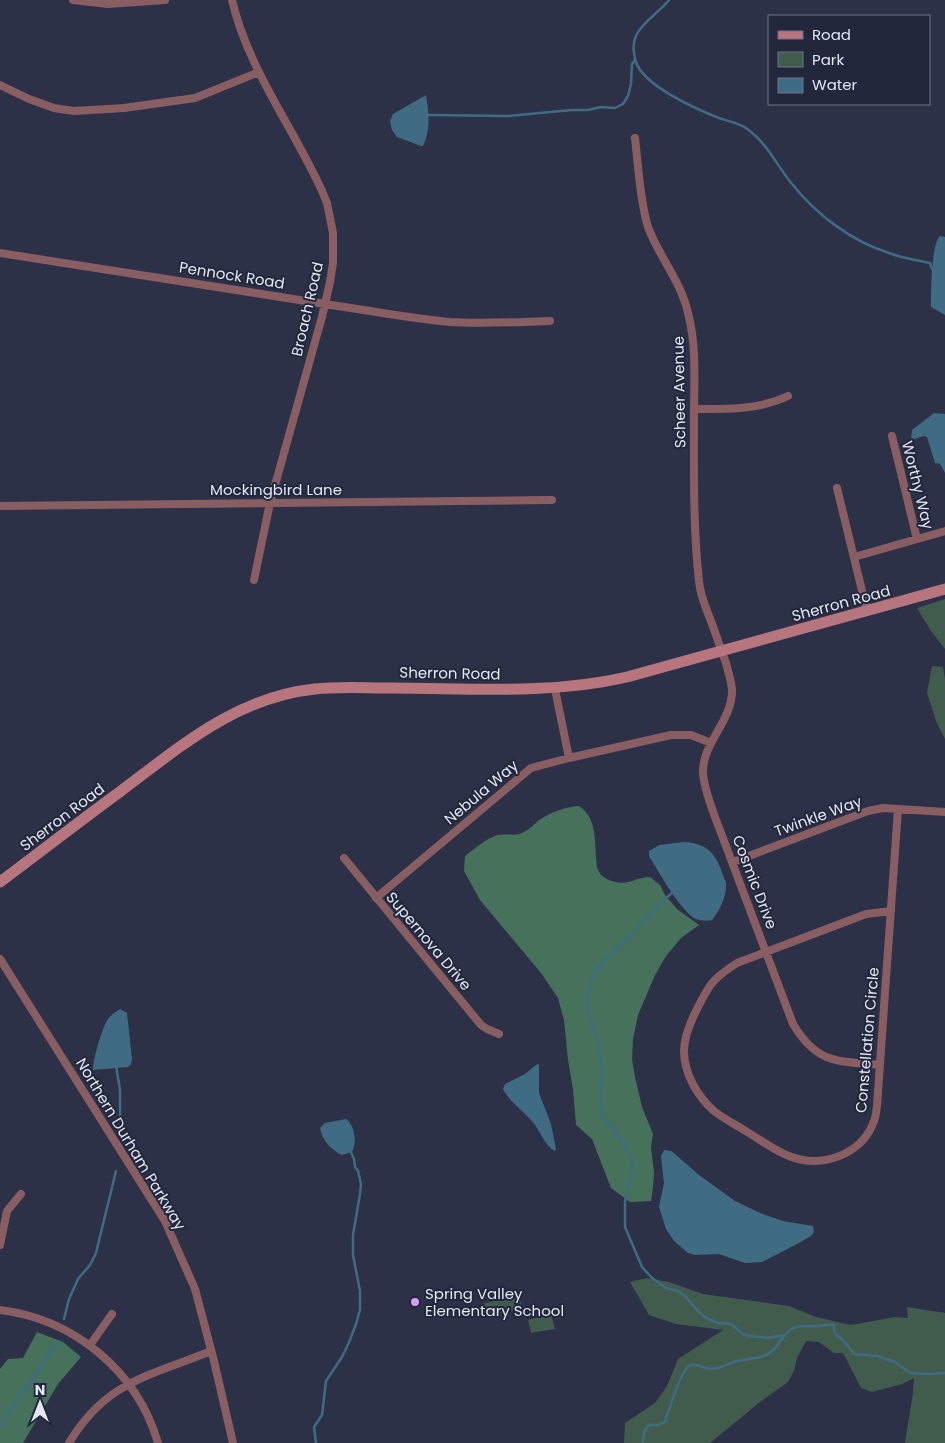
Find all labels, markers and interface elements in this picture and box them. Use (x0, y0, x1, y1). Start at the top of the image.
legend (768, 15, 930, 105)
text: Road (812, 24, 851, 45)
text: Park (812, 49, 844, 70)
text: Water (812, 74, 858, 95)
street label: Pennock Road (178, 256, 286, 294)
street label: Broach Road (286, 260, 328, 358)
street label: Scheer Avenue (668, 336, 690, 448)
street label: Worthy Way (897, 439, 939, 532)
street label: Mockingbird Lane (210, 479, 342, 500)
street label: Sherron Road (789, 580, 893, 626)
street label: Sherron Road (399, 662, 501, 684)
street label: Nebula Way (440, 754, 523, 829)
street label: Sherron Road (15, 778, 109, 856)
street label: Twinkle Way (771, 790, 865, 842)
street label: Cosmic Drive (727, 832, 783, 932)
street label: Supernova Drive (381, 887, 477, 995)
street label: Constellation Circle (850, 966, 884, 1114)
street label: Northern Durham Parkway (71, 1054, 191, 1234)
place label: Spring Valley Elementary School (425, 1283, 564, 1321)
marker: Spring Valley Elementary School (409, 1296, 421, 1308)
north arrow (15, 1378, 65, 1428)
text: N (35, 1380, 45, 1400)

